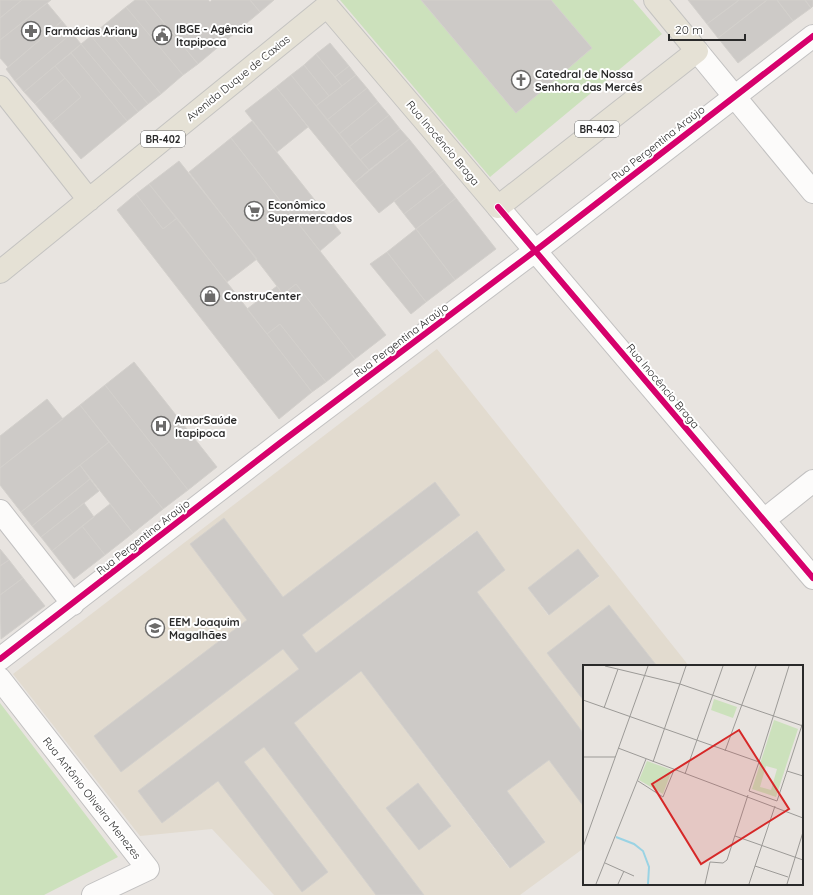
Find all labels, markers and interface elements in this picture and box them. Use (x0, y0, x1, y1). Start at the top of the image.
scale bar (669, 16, 745, 42)
pharmacy icon: Farmácias Ariany (20, 20, 42, 42)
place label: IBGE - Agência Itapipoca (176, 22, 253, 49)
text: 20 m (675, 22, 703, 37)
place label: Farmácias Ariany (45, 24, 138, 38)
public building icon: IBGE - Agência Itapipoca (151, 24, 173, 46)
street label: Avenida Duque de Caxias (183, 32, 293, 124)
place label: Catedral de Nossa Senhora das Mercês (535, 67, 642, 94)
church icon: Catedral de Nossa Senhora das Mercês (510, 69, 532, 91)
street label: Rua Inocêncio Braga (403, 98, 483, 188)
street label: Rua Pergentina Araújo (608, 102, 708, 184)
road number: BR-402 (575, 121, 619, 137)
road number: BR-402 (141, 131, 185, 147)
place label: Econômico Supermercados (268, 198, 352, 225)
supermarket icon: Econômico Supermercados (243, 200, 265, 222)
shop icon: ConstruCenter (199, 285, 221, 307)
place label: ConstruCenter (224, 289, 301, 303)
street label: Rua Pergentina Araújo (351, 300, 451, 380)
street label: Rua Inocêncio Braga (623, 341, 703, 431)
place label: AmorSaúde Itapipoca (175, 413, 238, 440)
hospital icon: AmorSaúde Itapipoca (150, 415, 172, 437)
street label: Rua Pergentina Araújo (93, 496, 193, 578)
place label: EEM Joaquim Magalhães (169, 615, 240, 642)
school or university icon: EEM Joaquim Magalhães (144, 617, 166, 639)
inset map (583, 665, 803, 885)
street label: Rua Antônio Oliveira Menezes (40, 734, 144, 862)

